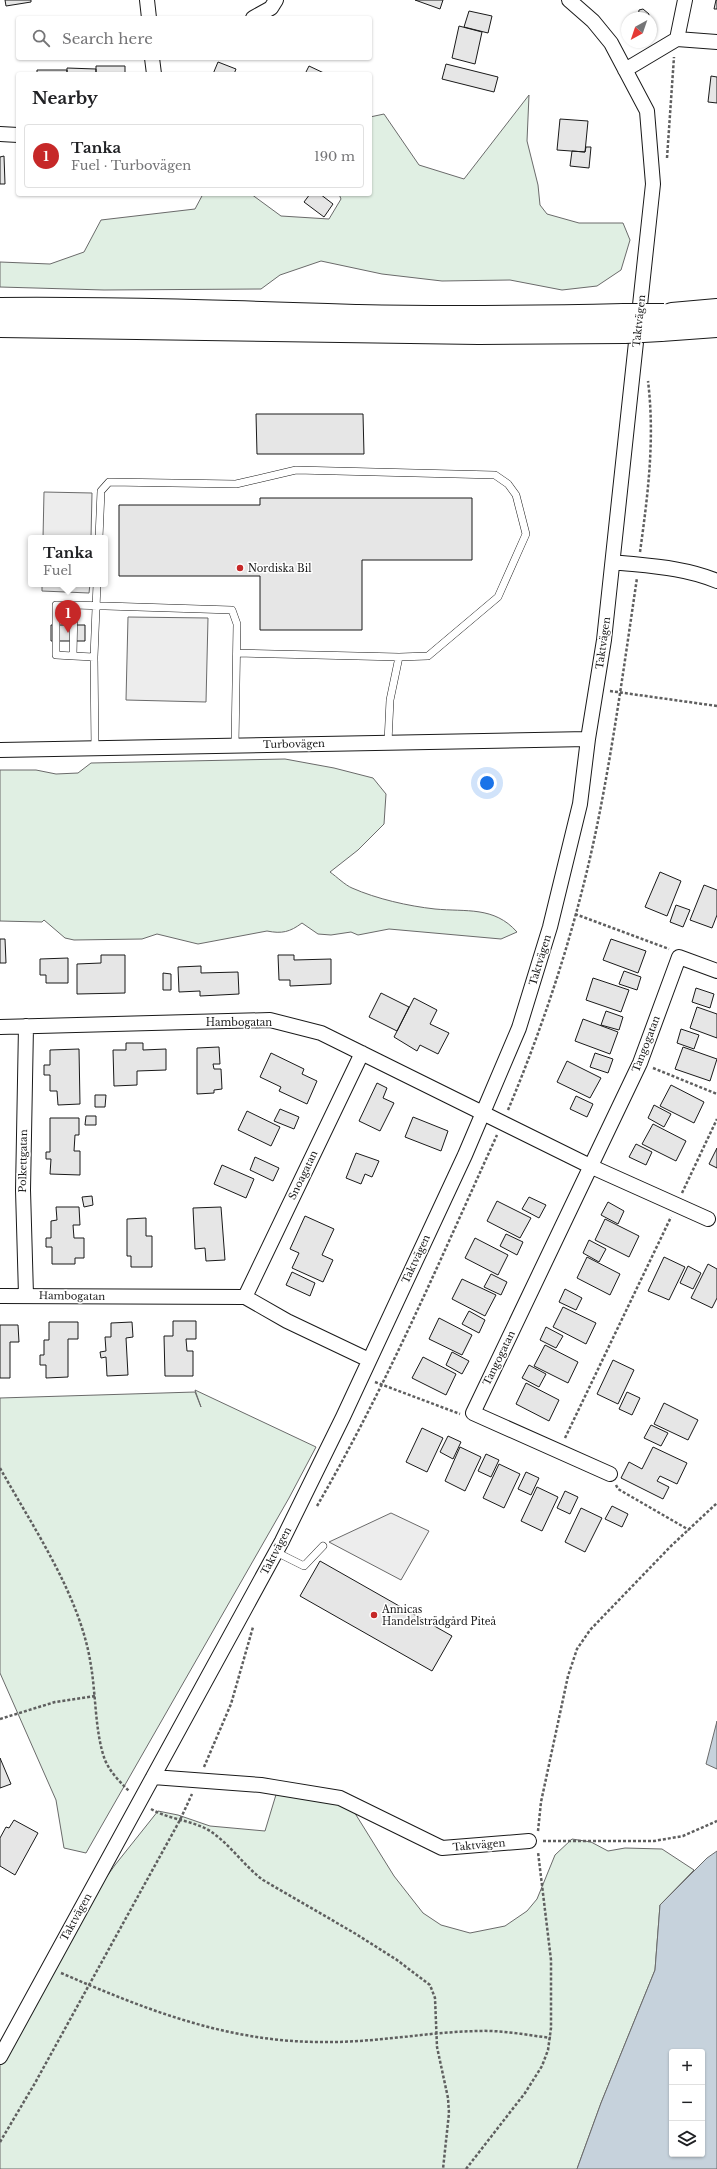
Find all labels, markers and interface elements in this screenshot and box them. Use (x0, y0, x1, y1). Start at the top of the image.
north arrow (621, 12, 657, 48)
search box (16, 16, 372, 60)
icon: search (30, 27, 52, 49)
text: Search here (62, 29, 153, 48)
text: Nearby (32, 88, 98, 109)
text: Tanka (71, 138, 121, 157)
text: 1 (43, 148, 49, 165)
text: 190 m (314, 148, 355, 165)
text: Fuel · Turbovägen (71, 157, 191, 174)
street label: Taktvägen (630, 294, 648, 348)
popup (28, 535, 108, 587)
text: Tanka (43, 543, 93, 562)
text: Fuel (43, 562, 72, 579)
place label: Nordiska Bil (248, 562, 311, 575)
marker: Nordiska Bil (235, 563, 245, 573)
pin: 1 (55, 600, 81, 633)
street label: Taktvägen (593, 616, 613, 670)
street label: Turbovägen (263, 737, 325, 751)
your location (477, 773, 497, 793)
street label: Taktvägen (526, 933, 554, 987)
street label: Tangogatan (629, 1014, 663, 1074)
street label: Hambogatan (206, 1016, 272, 1029)
street label: Polkettgatan (16, 1129, 30, 1193)
street label: Snoagatan (286, 1148, 321, 1202)
street label: Taktvägen (399, 1232, 433, 1286)
street label: Hambogatan (39, 1289, 105, 1303)
street label: Tangogatan (480, 1328, 518, 1388)
street label: Taktvägen (258, 1525, 294, 1577)
place label: Annicas Handelsträdgård Piteå (381, 1603, 496, 1628)
marker: Annicas Handelsträdgård Piteå (369, 1610, 379, 1620)
street label: Taktvägen (452, 1836, 506, 1854)
street label: Taktvägen (58, 1891, 94, 1943)
map controls (669, 2049, 705, 2157)
button: + (669, 2049, 705, 2085)
button: − (669, 2085, 705, 2121)
button: layers (669, 2121, 705, 2157)

